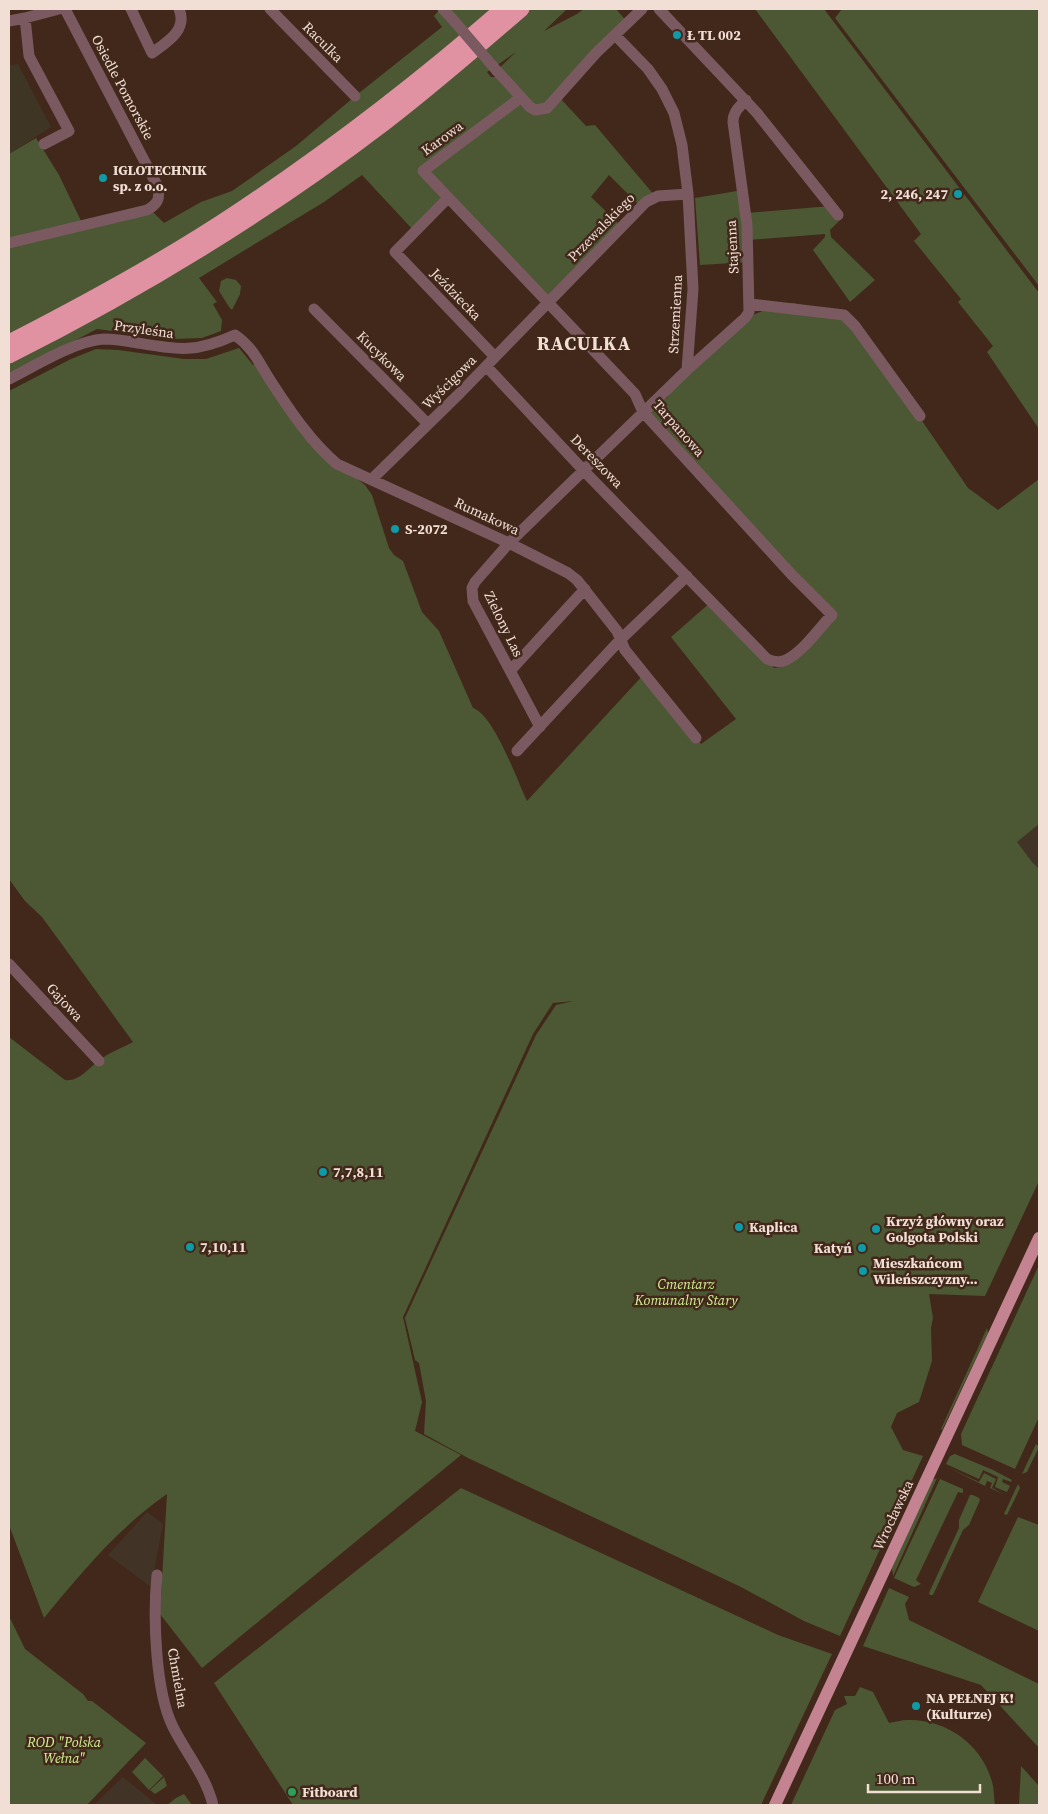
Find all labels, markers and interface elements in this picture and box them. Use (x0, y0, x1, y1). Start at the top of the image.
street label: Raculka (298, 17, 348, 67)
place label: Ł TL 002 (687, 25, 741, 45)
marker: Ł TL 002 (671, 29, 683, 41)
street label: Osiedle Pomorskie (87, 31, 159, 143)
street label: Karowa (417, 115, 468, 160)
place label: IGLOTECHNIK sp. z o.o. (113, 160, 207, 196)
marker: IGLOTECHNIK sp. z o.o. (97, 172, 109, 184)
place label: 2, 246, 247 (880, 184, 948, 204)
street label: Przewalskiego (563, 188, 639, 266)
marker: 2, 246, 247 (952, 188, 964, 200)
street label: Stajenna (721, 219, 743, 274)
street label: Jeździecka (425, 263, 487, 325)
street label: Strzemienna (663, 273, 687, 354)
street label: Przyleśna (113, 315, 176, 343)
street label: Kucykowa (352, 326, 412, 386)
district label: RACULKA (537, 330, 631, 356)
street label: Wyścigowa (417, 350, 481, 414)
street label: Tarpanowa (649, 395, 710, 462)
street label: Dereszowa (566, 430, 628, 493)
street label: Rumakowa (451, 492, 524, 540)
place label: S-2072 (405, 519, 448, 539)
marker: S-2072 (389, 523, 401, 535)
street label: Zielony Las (479, 588, 529, 660)
street label: Gajowa (42, 978, 89, 1026)
place label: 7,7,8,11 (333, 1162, 384, 1182)
marker: 7,7,8,11 (317, 1166, 329, 1178)
place label: Krzyż główny oraz Golgota Polski (886, 1211, 1004, 1247)
place label: Kaplica (749, 1217, 798, 1237)
marker: Kaplica (733, 1221, 745, 1233)
marker: Krzyż główny oraz Golgota Polski (870, 1223, 882, 1235)
place label: 7,10,11 (200, 1237, 246, 1257)
place label: Katyń (814, 1238, 852, 1258)
marker: 7,10,11 (184, 1241, 196, 1253)
marker: Katyń (856, 1242, 868, 1254)
place label: Mieszkańcom Wileńszczyzny... (873, 1253, 978, 1289)
marker: Mieszkańcom Wileńszczyzny... (857, 1265, 869, 1277)
park label: Cmentarz Komunalny Stary (633, 1274, 738, 1310)
street label: Wrocławska (868, 1476, 918, 1553)
street label: Chmielna (163, 1646, 193, 1711)
place label: NA PEŁNEJ K! (Kulturze) (926, 1688, 1014, 1724)
marker: NA PEŁNEJ K! (Kulturze) (910, 1700, 922, 1712)
park label: ROD "Polska Wełna" (26, 1732, 102, 1768)
scale bar (868, 1762, 980, 1794)
text: 100 m (876, 1768, 916, 1789)
place label: Fitboard (302, 1782, 358, 1802)
marker: Fitboard (286, 1786, 298, 1798)

